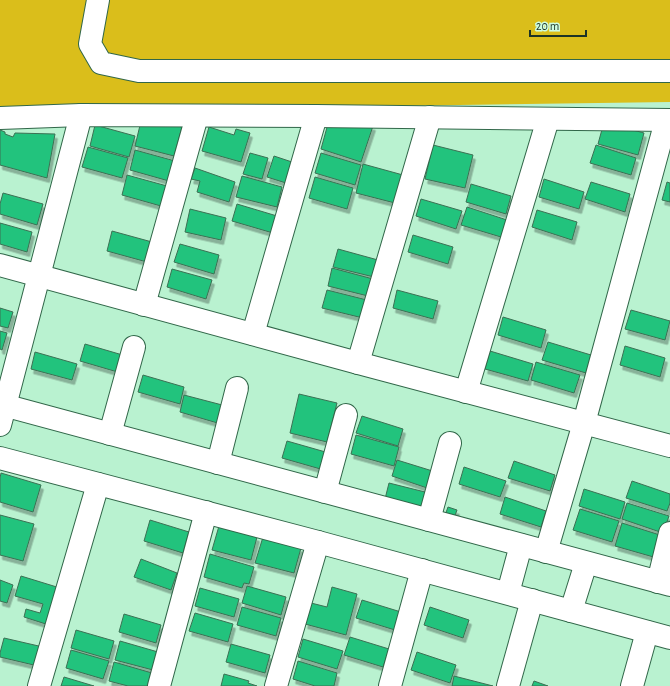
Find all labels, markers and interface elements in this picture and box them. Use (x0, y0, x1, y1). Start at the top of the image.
scale bar (530, 12, 586, 38)
text: 20 m (536, 20, 559, 32)

